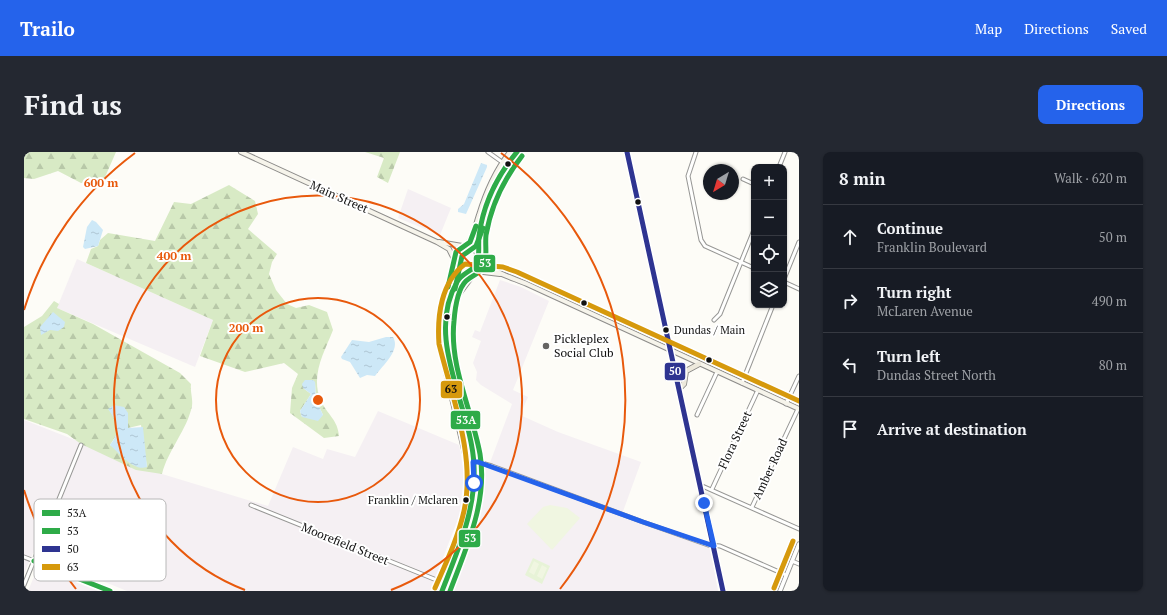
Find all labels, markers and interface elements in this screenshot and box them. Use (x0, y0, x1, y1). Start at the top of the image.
text: Trailo (20, 16, 75, 41)
text: Map (975, 19, 1002, 38)
text: Directions (1024, 19, 1089, 38)
text: Saved (1111, 19, 1147, 38)
button: Directions (1038, 85, 1143, 124)
text: Find us (24, 86, 122, 123)
unlabelled marker (503, 159, 513, 169)
north arrow (703, 164, 739, 200)
map controls (751, 164, 787, 308)
button: + (751, 164, 787, 200)
text: 8 min (839, 167, 886, 190)
text: Walk · 620 m (1054, 169, 1127, 187)
text: 600 m (84, 175, 118, 190)
street label: Main Street (308, 177, 371, 216)
unlabelled marker (633, 197, 643, 207)
button: − (751, 200, 787, 236)
text: Continue (877, 218, 943, 238)
icon: ahead (839, 226, 861, 248)
text: 50 m (1099, 228, 1127, 246)
button: locate (751, 236, 787, 272)
text: Franklin Boulevard (877, 238, 987, 256)
text: 400 m (157, 248, 191, 263)
line badge: 53 (473, 254, 496, 273)
text: 53 (479, 256, 491, 270)
button: layers (751, 272, 787, 308)
text: Turn right (877, 282, 952, 302)
icon: right (839, 290, 861, 312)
text: 490 m (1092, 292, 1127, 310)
unlabelled marker (579, 298, 589, 308)
text: McLaren Avenue (877, 302, 973, 320)
unlabelled marker (442, 312, 452, 322)
text: 200 m (229, 320, 263, 335)
place label: Dundas / Main (674, 323, 746, 337)
marker: Dundas / Main (661, 325, 671, 335)
place label: Pickleplex Social Club (554, 331, 614, 360)
marker: Pickleplex Social Club (541, 341, 551, 351)
text: Turn left (877, 346, 941, 366)
icon: left (839, 354, 861, 376)
unlabelled marker (704, 355, 714, 365)
text: 80 m (1099, 356, 1127, 374)
line badge: 50 (664, 362, 686, 381)
text: 50 (669, 364, 681, 378)
text: Dundas Street North (877, 366, 996, 384)
line badge: 63 (440, 380, 463, 399)
text: 63 (445, 382, 457, 396)
centre of rings (311, 393, 325, 407)
street label: Flora Street (715, 408, 755, 471)
line badge: 53A (450, 410, 481, 430)
text: 53A (456, 413, 477, 427)
icon: arrive (839, 418, 861, 440)
text: Arrive at destination (877, 419, 1027, 439)
street label: Amber Road (749, 436, 790, 502)
route start (465, 474, 483, 492)
place label: Franklin / Mclaren (368, 493, 458, 507)
route end (695, 494, 713, 512)
marker: Franklin / Mclaren (461, 495, 471, 505)
legend (34, 499, 166, 581)
text: 53A (67, 506, 87, 520)
street label: Moorefield Street (299, 519, 392, 568)
text: 53 (67, 524, 79, 538)
line badge: 53 (458, 529, 481, 548)
text: 53 (464, 531, 476, 545)
text: 50 (67, 542, 79, 556)
text: 63 (67, 560, 79, 574)

